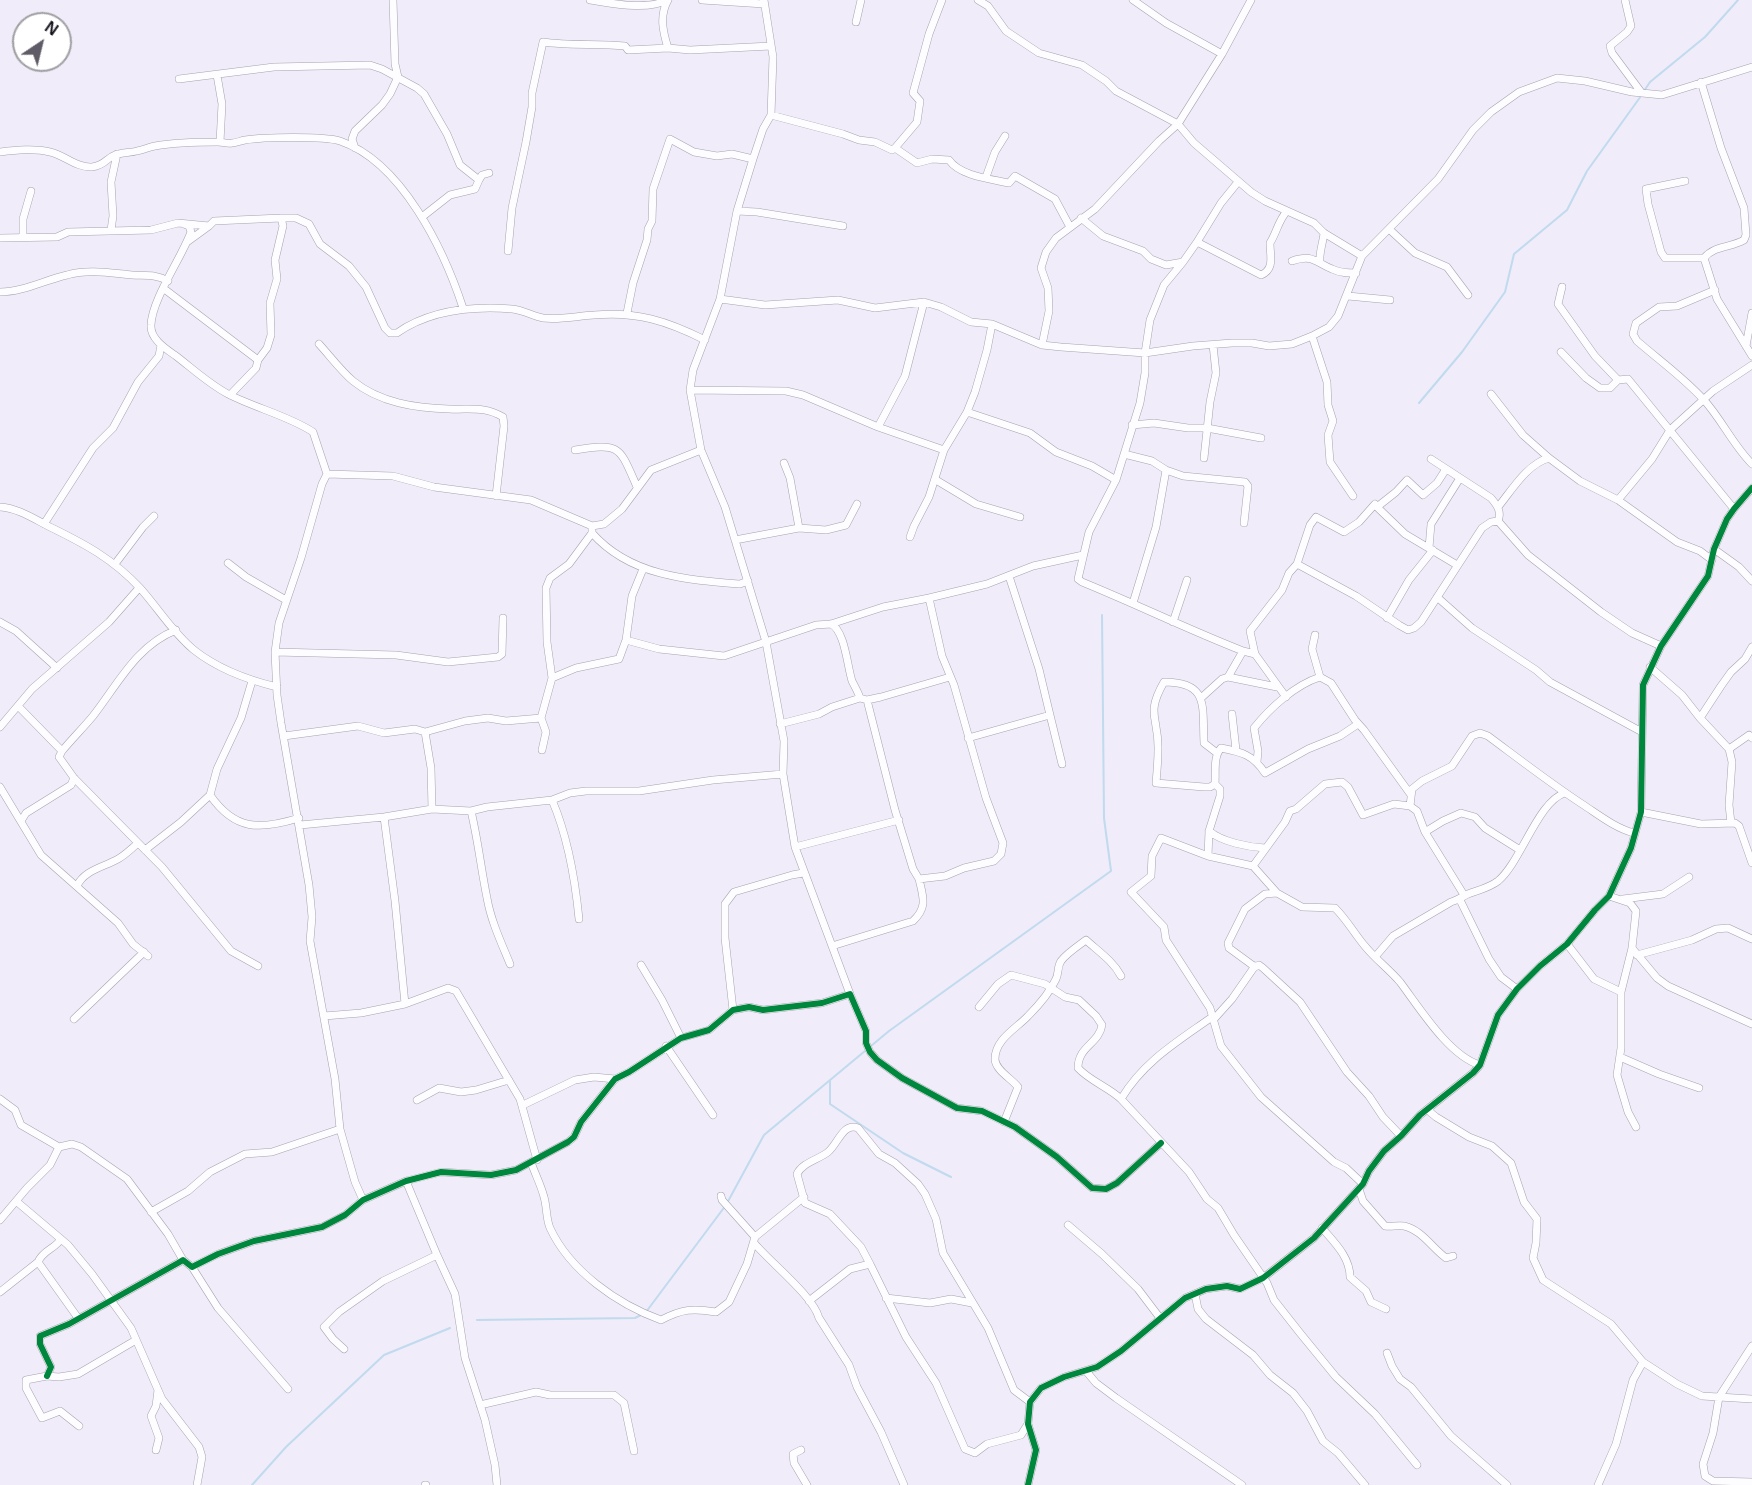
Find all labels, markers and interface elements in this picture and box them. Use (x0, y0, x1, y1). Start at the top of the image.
north arrow (12, 12, 72, 72)
text: N (42, 18, 61, 39)

